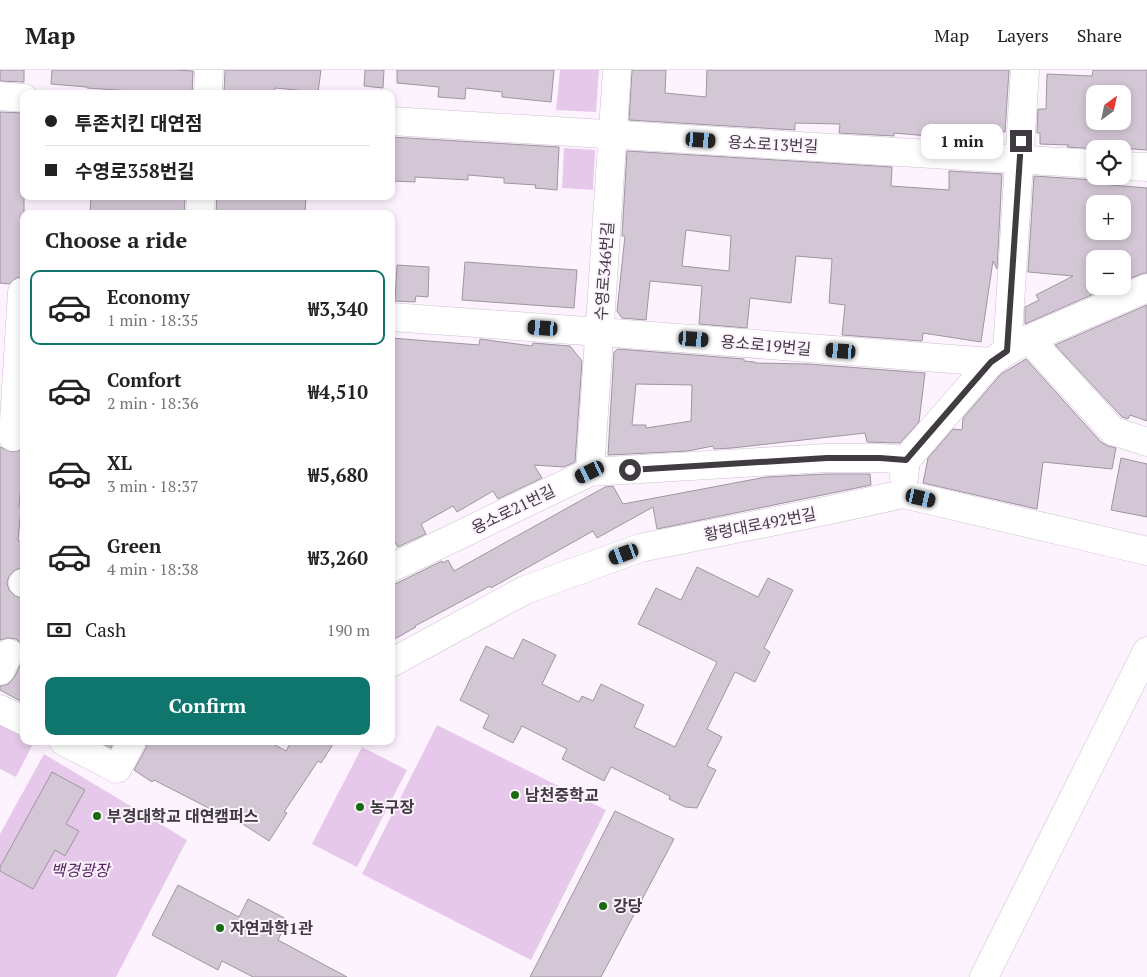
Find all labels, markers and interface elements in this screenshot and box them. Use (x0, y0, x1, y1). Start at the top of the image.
text: Map (25, 19, 75, 51)
text: Map (934, 23, 969, 47)
text: Layers (997, 23, 1049, 47)
text: Share (1077, 23, 1122, 47)
north arrow (1086, 85, 1131, 130)
map controls (1086, 85, 1131, 295)
text: 투존치킨 대연점 (75, 110, 203, 135)
callout: 1 min (921, 124, 1004, 158)
text: 1 min (940, 130, 984, 152)
route end (1010, 130, 1032, 152)
car (685, 131, 716, 149)
street label: 용소로13번길 (727, 131, 819, 157)
button: locate (1086, 140, 1131, 185)
text: 수영로358번길 (75, 158, 195, 183)
button: + (1086, 195, 1131, 240)
street label: 수영로346번길 (590, 221, 618, 321)
text: Choose a ride (45, 225, 187, 254)
button: − (1086, 250, 1131, 295)
text: Economy (107, 284, 190, 309)
icon: car (47, 285, 92, 330)
text: ₩3,340 (308, 296, 368, 321)
text: 1 min · 18:35 (107, 309, 199, 331)
car (527, 319, 558, 337)
car (678, 330, 709, 348)
street label: 용소로19번길 (720, 330, 812, 360)
car (825, 342, 856, 360)
text: Comfort (107, 367, 182, 392)
icon: car (47, 368, 92, 413)
text: ₩4,510 (308, 379, 368, 404)
text: 2 min · 18:36 (107, 392, 199, 414)
text: XL (107, 450, 132, 475)
icon: car (47, 451, 92, 496)
car (573, 459, 606, 485)
route start (619, 459, 641, 481)
text: ₩5,680 (308, 462, 368, 487)
text: 3 min · 18:37 (107, 475, 199, 497)
street label: 용소로21번길 (467, 479, 559, 539)
car (904, 487, 937, 509)
street label: 황령대로492번길 (702, 502, 818, 546)
text: Green (107, 533, 161, 558)
icon: car (47, 534, 92, 579)
car (607, 542, 640, 566)
text: ₩3,260 (308, 545, 368, 570)
text: 4 min · 18:38 (107, 558, 199, 580)
icon: cash (45, 616, 73, 644)
text: Cash (85, 617, 126, 642)
text: 190 m (327, 619, 370, 641)
button: Confirm (45, 677, 370, 735)
place label: 남천중학교 (525, 784, 599, 806)
marker: 남천중학교 (509, 789, 521, 801)
place label: 농구장 (370, 796, 414, 818)
marker: 농구장 (354, 801, 366, 813)
place label: 부경대학교 대연캠퍼스 (107, 805, 259, 827)
marker: 부경대학교 대연캠퍼스 (91, 810, 103, 822)
park label: 백경광장 (51, 859, 112, 881)
place label: 강당 (613, 895, 643, 917)
marker: 강당 (597, 900, 609, 912)
place label: 자연과학1관 (230, 917, 313, 939)
marker: 자연과학1관 (214, 922, 226, 934)

